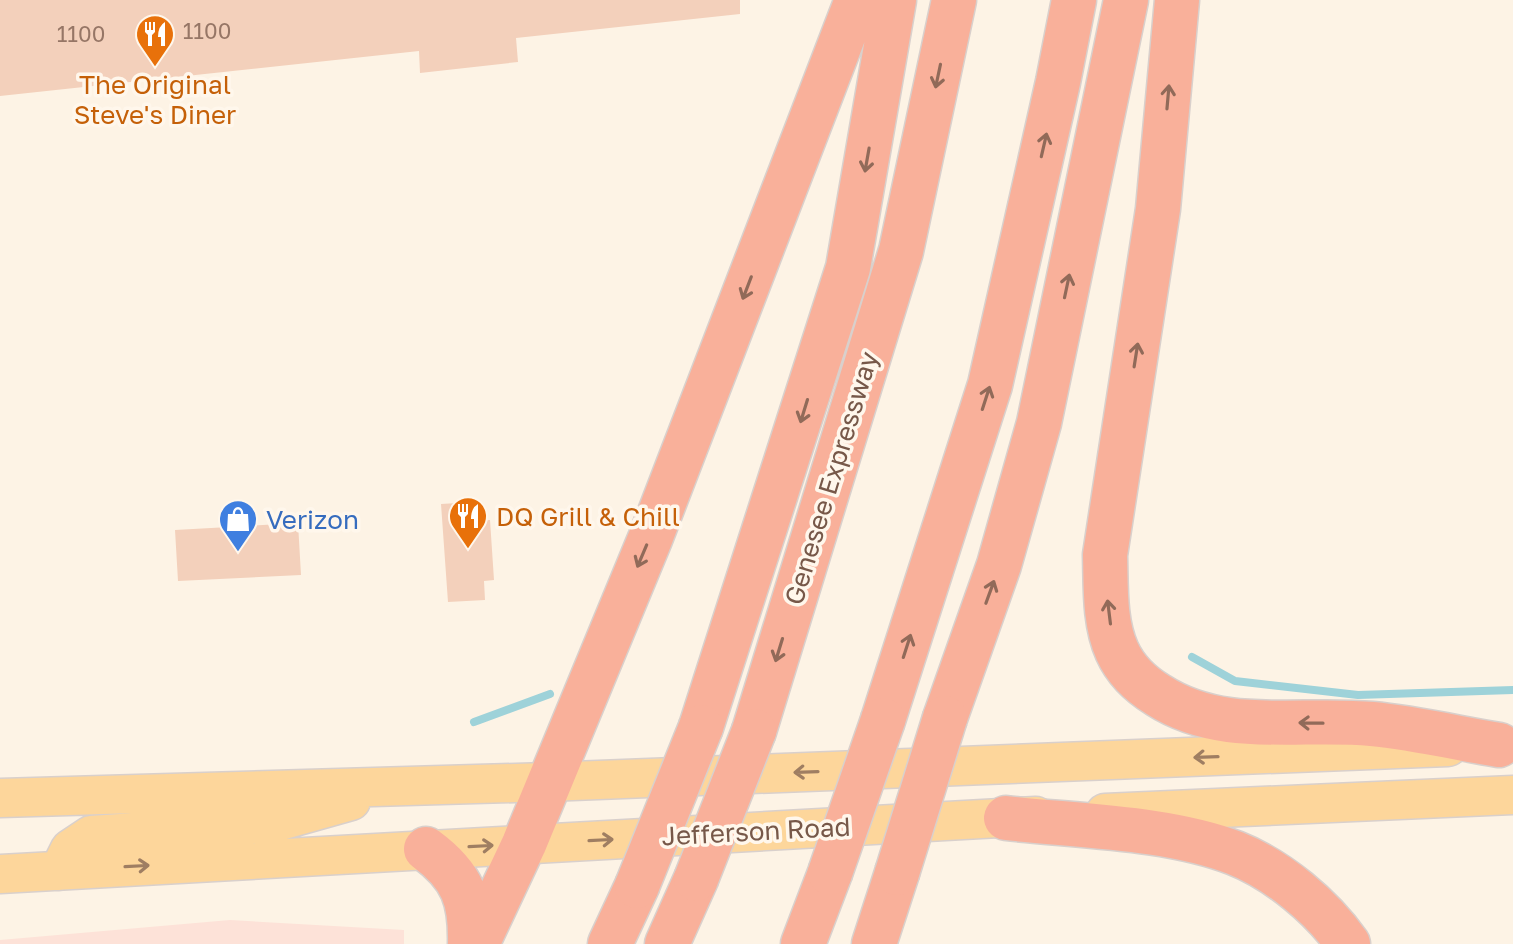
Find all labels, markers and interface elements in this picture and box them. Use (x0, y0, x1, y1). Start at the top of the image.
restaurant icon: The Original Steve's Diner (134, 13, 176, 68)
house number: 1100 (183, 17, 231, 44)
house number: 1100 (57, 20, 105, 47)
one-way arrow (930, 63, 945, 89)
place label: The Original Steve's Diner (74, 69, 236, 130)
one-way arrow (1161, 84, 1176, 111)
one-way arrow (1037, 132, 1052, 158)
one-way arrow (858, 147, 873, 172)
one-way arrow (1060, 274, 1075, 299)
one-way arrow (739, 275, 753, 300)
one-way arrow (1129, 342, 1144, 368)
street label: Genesee Expressway (778, 347, 884, 608)
one-way arrow (980, 386, 994, 411)
one-way arrow (796, 398, 811, 424)
restaurant icon: DQ Grill & Chill (447, 495, 489, 550)
shop icon: Verizon (217, 498, 259, 553)
place label: DQ Grill & Chill (496, 501, 680, 532)
place label: Verizon (266, 504, 359, 535)
one-way arrow (634, 543, 649, 568)
one-way arrow (984, 580, 998, 605)
one-way arrow (1101, 599, 1116, 626)
one-way arrow (900, 633, 915, 659)
one-way arrow (771, 637, 786, 663)
one-way arrow (1298, 715, 1325, 730)
one-way arrow (1193, 749, 1219, 764)
one-way arrow (793, 764, 820, 779)
street label: Jefferson Road (661, 811, 851, 851)
one-way arrow (587, 832, 614, 847)
one-way arrow (467, 839, 494, 854)
one-way arrow (123, 859, 150, 874)

